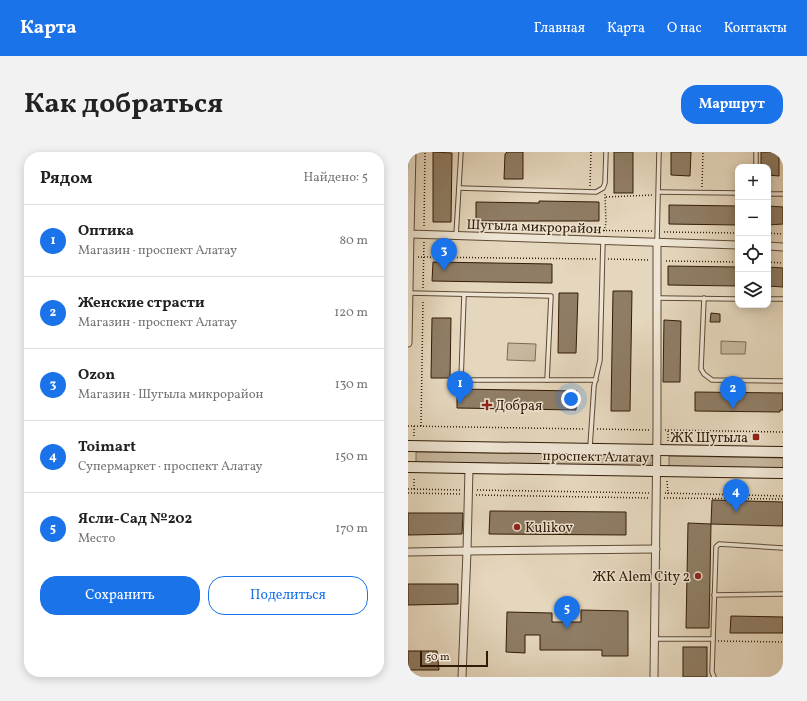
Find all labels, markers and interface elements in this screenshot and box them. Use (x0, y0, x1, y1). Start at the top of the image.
text: Карта (20, 15, 77, 41)
text: Главная (534, 19, 585, 38)
text: Карта (607, 19, 645, 38)
text: О нас (667, 19, 702, 38)
text: Контакты (724, 19, 787, 38)
text: Как добраться (24, 85, 223, 124)
button: Маршрут (681, 85, 783, 124)
map controls (735, 164, 771, 308)
button: + (735, 164, 771, 200)
text: Рядом (40, 167, 93, 190)
text: Найдено: 5 (304, 169, 368, 187)
button: − (735, 200, 771, 236)
street label: Шугыла микрорайон (466, 216, 602, 239)
text: Оптика (78, 221, 134, 242)
text: 1 (50, 232, 56, 250)
text: 80 m (339, 232, 368, 250)
button: locate (735, 236, 771, 272)
pin: 3 (431, 238, 457, 271)
text: Магазин · проспект Алатау (78, 242, 237, 260)
button: layers (735, 272, 771, 308)
text: Женские страсти (78, 293, 205, 314)
text: 2 (50, 304, 56, 322)
text: 120 m (334, 304, 368, 322)
text: Магазин · проспект Алатау (78, 314, 237, 332)
text: Ozon (78, 365, 115, 386)
pin: 1 (447, 371, 473, 404)
text: 3 (50, 376, 56, 394)
text: 130 m (335, 376, 368, 394)
pin: 2 (720, 376, 746, 409)
text: Магазин · Шугыла микрорайон (78, 386, 264, 404)
your location (561, 389, 581, 409)
place label: Добрая (495, 397, 542, 416)
marker: Добрая (482, 400, 492, 410)
place label: ЖК Шугыла (670, 429, 748, 448)
marker: ЖК Шугыла (751, 432, 761, 442)
text: Toimart (78, 437, 136, 458)
street label: проспект Алатау (542, 447, 650, 468)
text: 4 (49, 448, 57, 466)
text: 150 m (335, 448, 368, 466)
text: Супермаркет · проспект Алатау (78, 458, 263, 476)
pin: 4 (723, 479, 749, 512)
text: Ясли-Сад №202 (78, 509, 192, 530)
place label: Kulikov (525, 519, 574, 538)
text: 5 (50, 520, 56, 538)
text: 170 m (335, 520, 368, 538)
marker: Kulikov (512, 522, 522, 532)
text: Место (78, 530, 115, 548)
place label: ЖК Alem City 2 (592, 568, 690, 587)
marker: ЖК Alem City 2 (693, 571, 703, 581)
button: Сохранить (40, 576, 200, 615)
button: Поделиться (208, 576, 368, 615)
pin: 5 (554, 596, 580, 629)
scale bar (420, 649, 488, 668)
text: 50 m (426, 650, 450, 665)

